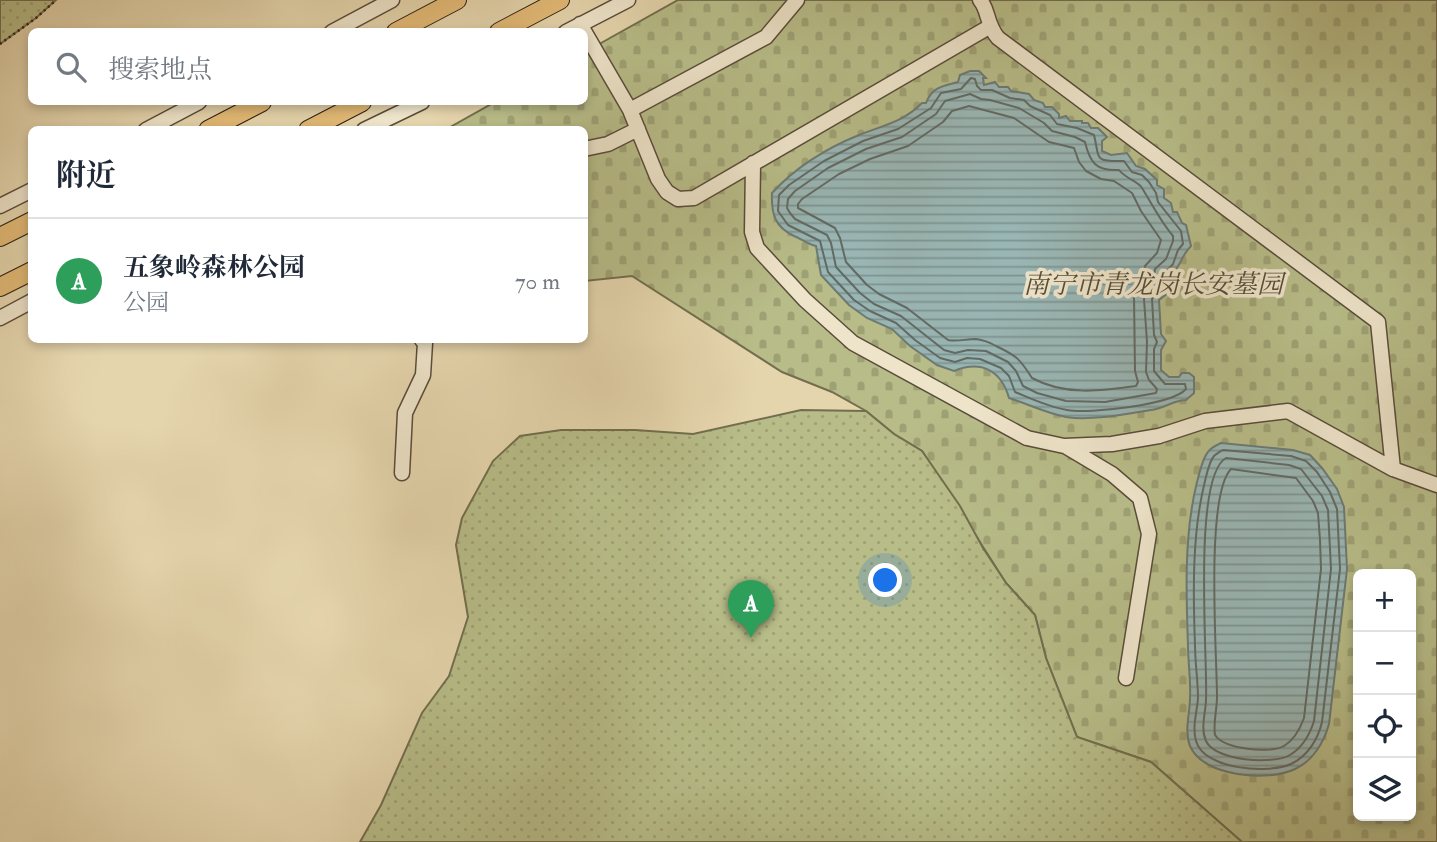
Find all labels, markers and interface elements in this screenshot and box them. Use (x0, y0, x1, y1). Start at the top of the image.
search box (28, 28, 588, 105)
icon: search (52, 48, 90, 86)
text: 搜索地点 (108, 54, 212, 86)
text: 附近 (56, 157, 116, 194)
text: 五象岭森林公园 (123, 252, 305, 284)
text: A (72, 267, 86, 296)
text: 70 m (515, 267, 560, 296)
park label: 南宁市青龙岗长安墓园 (1023, 269, 1287, 301)
text: 公园 (123, 288, 169, 317)
your location (868, 563, 902, 597)
map controls (1353, 569, 1416, 821)
button: + (1353, 569, 1416, 632)
pin: A (728, 580, 774, 638)
button: − (1353, 632, 1416, 695)
button: locate (1353, 695, 1416, 758)
button: layers (1353, 758, 1416, 821)

